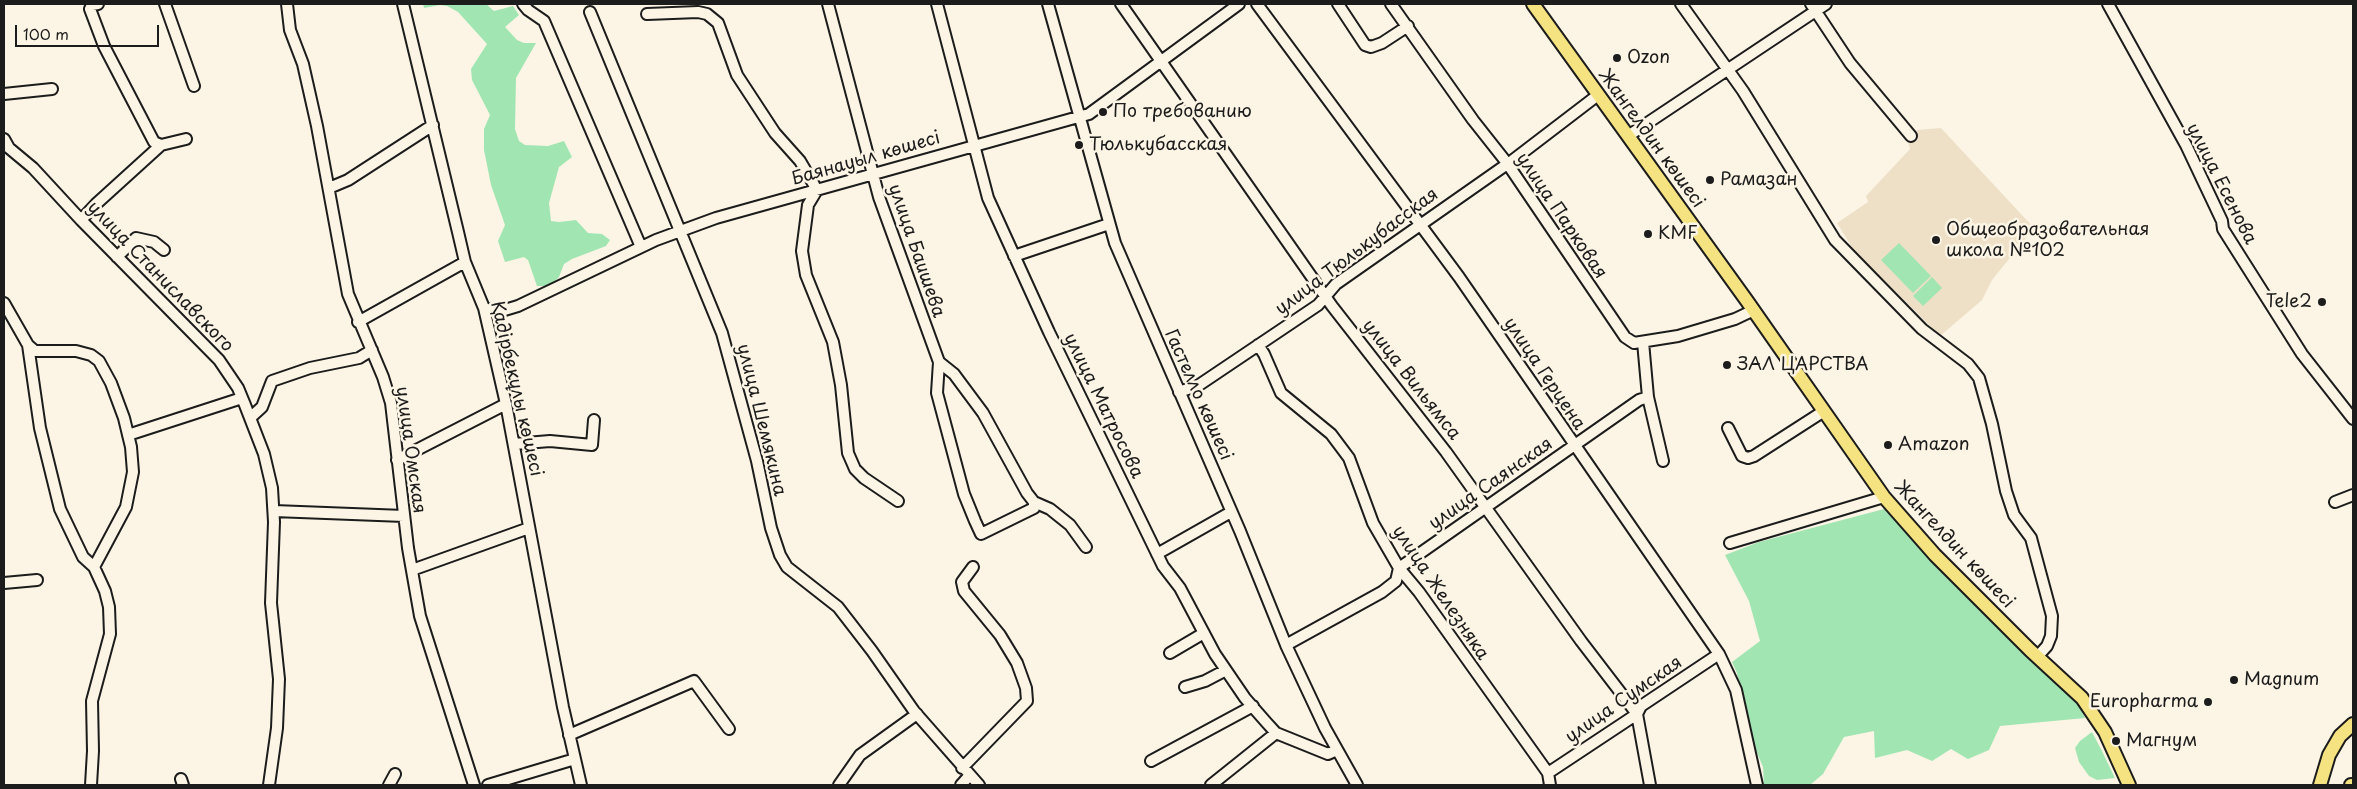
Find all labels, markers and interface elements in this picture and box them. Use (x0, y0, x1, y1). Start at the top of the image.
scale bar (18, 15, 161, 47)
text: 100 m (23, 22, 69, 45)
place label: Ozon (1627, 47, 1670, 69)
marker: Ozon (1611, 52, 1623, 64)
street label: Жангелдин көшесі (1593, 65, 1709, 213)
place label: По требованию (1113, 101, 1252, 123)
marker: По требованию (1097, 106, 1109, 118)
street label: улица Есенова (2181, 120, 2261, 248)
street label: Баянауыл көшесі (789, 127, 943, 191)
place label: Тюлькубасская (1089, 134, 1227, 156)
marker: Тюлькубасская (1073, 139, 1085, 151)
street label: улица Парковая (1511, 149, 1611, 283)
place label: Рамазан (1720, 169, 1797, 191)
marker: Рамазан (1704, 174, 1716, 186)
street label: улица Баишева (883, 181, 949, 321)
street label: улица Тюлькубасская (1271, 184, 1443, 320)
street label: улица Станиславского (82, 197, 238, 357)
place label: Общеобразовательная школа №102 (1946, 219, 2149, 262)
place label: KMF (1658, 223, 1698, 245)
marker: KMF (1642, 228, 1654, 240)
marker: Общеобразовательная школа №102 (1930, 234, 1942, 246)
place label: Tele2 (2266, 291, 2312, 313)
marker: Tele2 (2316, 296, 2328, 308)
street label: Қадірбекұлы көшесі (485, 299, 547, 479)
street label: улица Герцена (1498, 314, 1590, 434)
street label: улица Вильямса (1357, 315, 1465, 445)
street label: Гастелло көшесі (1159, 326, 1237, 464)
street label: улица Матросова (1059, 330, 1147, 482)
street label: улица Шемякина (732, 342, 790, 498)
place label: ЗАЛ ЦАРСТВА (1737, 354, 1869, 376)
marker: ЗАЛ ЦАРСТВА (1721, 359, 1733, 371)
street label: улица Омская (390, 385, 430, 515)
street label: улица Саянская (1425, 433, 1557, 535)
place label: Amazon (1898, 434, 1969, 456)
marker: Amazon (1882, 439, 1894, 451)
street label: Жангелдин көшесі (1889, 477, 2019, 613)
street label: улица Железняка (1387, 522, 1493, 664)
street label: улица Сумская (1562, 652, 1686, 748)
place label: Magnum (2244, 669, 2319, 691)
marker: Magnum (2228, 674, 2240, 686)
place label: Europharma (2090, 691, 2198, 713)
marker: Europharma (2202, 696, 2214, 708)
place label: Магнум (2126, 730, 2197, 752)
marker: Магнум (2110, 735, 2122, 747)

